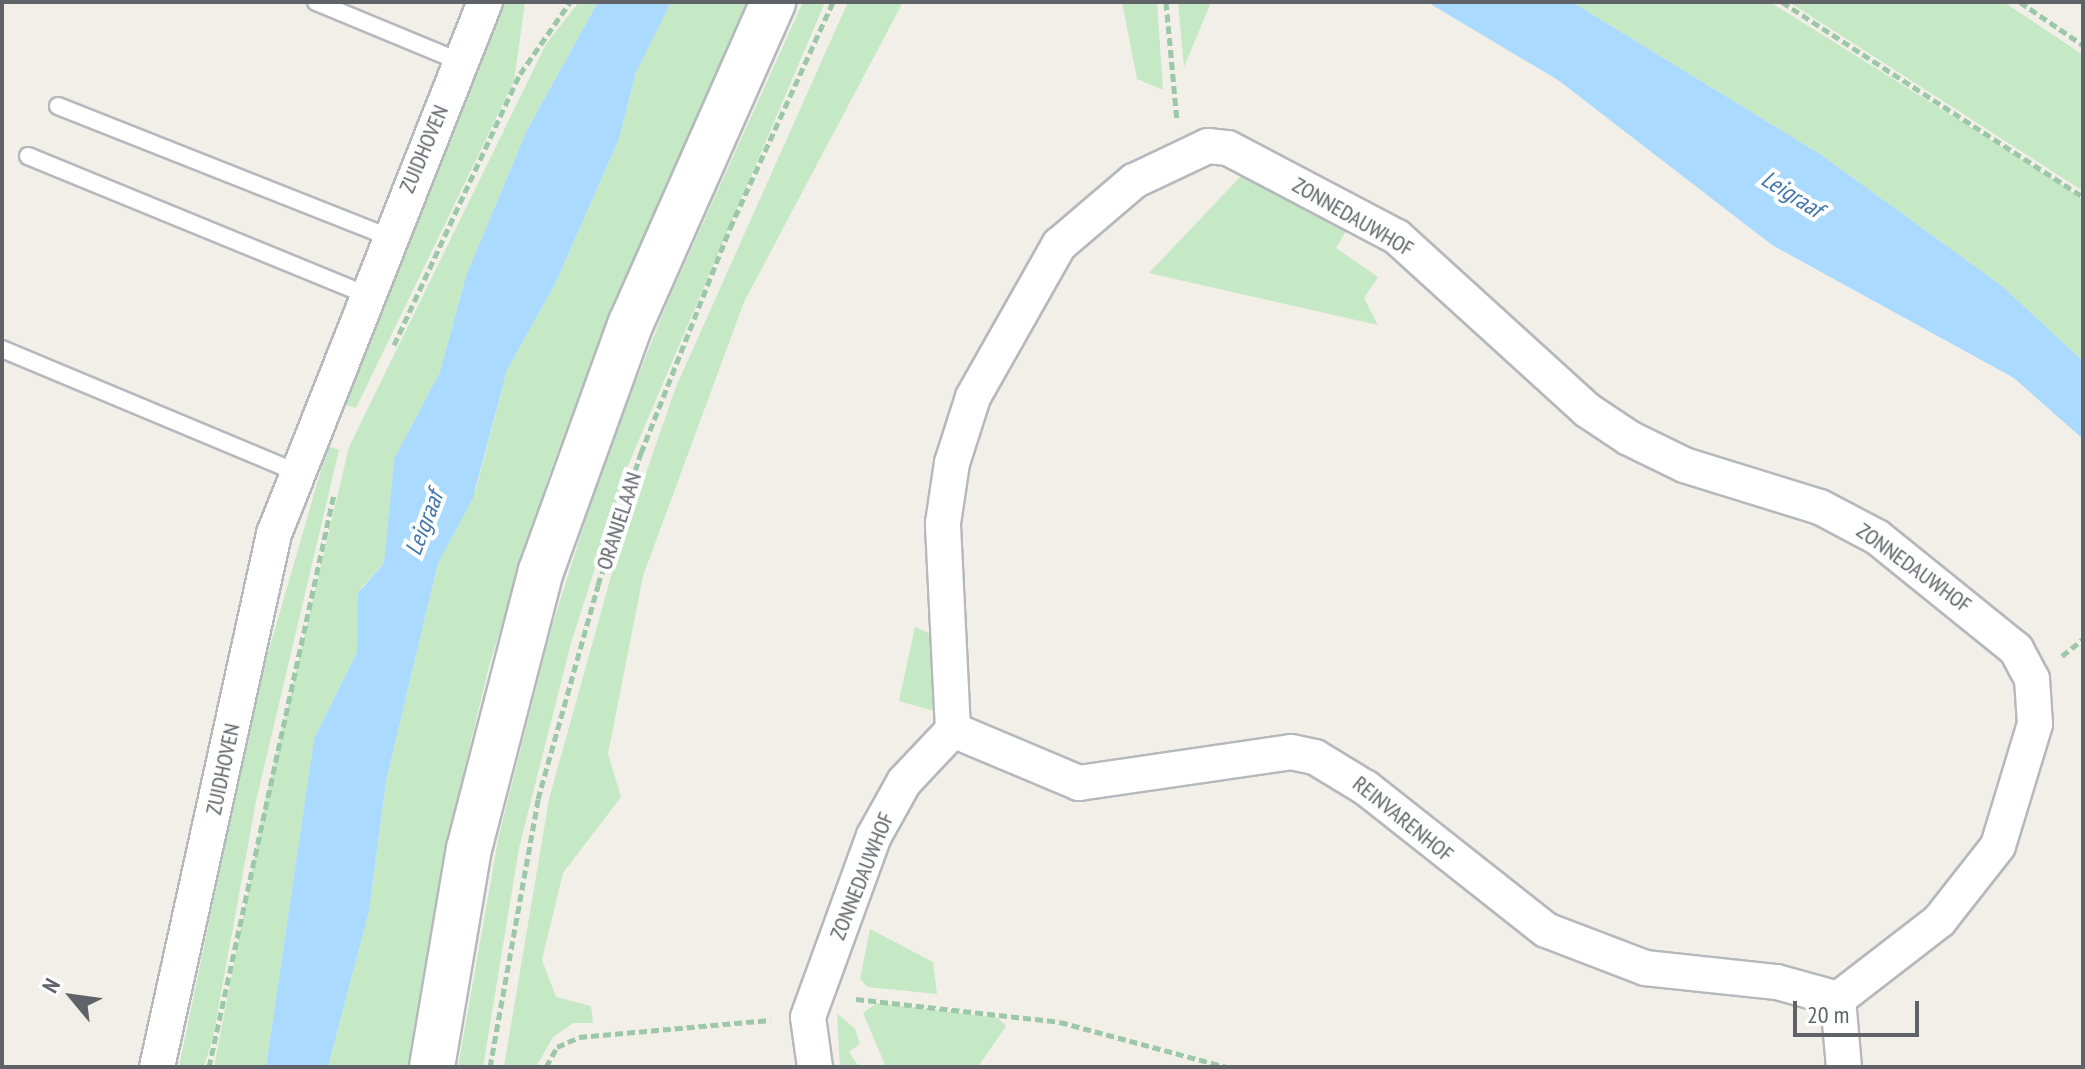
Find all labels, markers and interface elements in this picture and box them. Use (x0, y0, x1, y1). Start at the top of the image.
street label: ZUIDHOVEN (394, 101, 454, 197)
water label: Leigraaf (1756, 164, 1828, 224)
street label: ZONNEDAUWHOF (1288, 172, 1418, 262)
street label: ORANJELAAN (591, 469, 647, 573)
water label: Leigraaf (399, 487, 449, 559)
street label: ZONNEDAUWHOF (1852, 518, 1976, 618)
street label: ZUIDHOVEN (200, 721, 246, 817)
street label: REINVARENHOF (1347, 771, 1459, 867)
street label: ZONNEDAUWHOF (824, 808, 900, 944)
north arrow (32, 957, 112, 1037)
text: N (36, 973, 66, 997)
scale bar (1797, 985, 1923, 1035)
text: 20 m (1807, 999, 1849, 1030)

